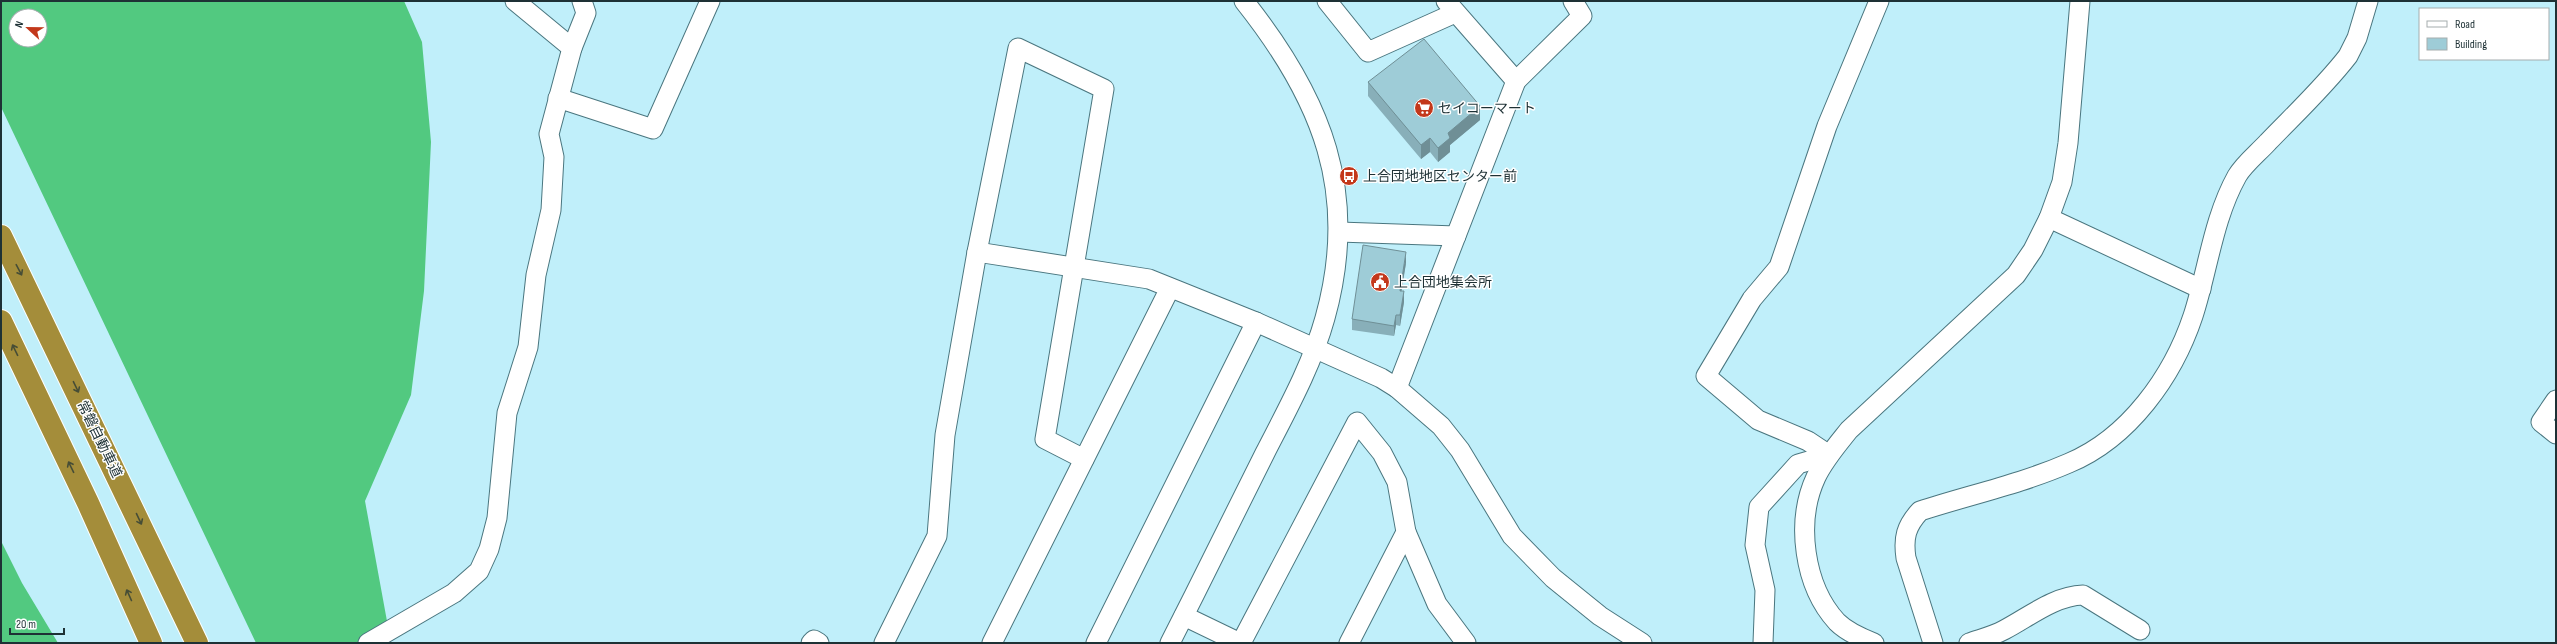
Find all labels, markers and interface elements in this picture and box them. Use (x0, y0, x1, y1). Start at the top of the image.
north arrow (8, 8, 48, 48)
legend (2419, 8, 2549, 60)
text: Road (2455, 17, 2475, 32)
text: N (12, 19, 26, 30)
text: Building (2455, 37, 2487, 52)
supermarket icon: セイコーマート (1413, 97, 1435, 119)
place label: セイコーマート (1438, 100, 1536, 117)
bus stop icon: 上合団地地区センター前 (1338, 165, 1360, 187)
place label: 上合団地地区センター前 (1363, 168, 1517, 185)
one-way arrow (16, 264, 23, 276)
public building icon: 上合団地集会所 (1369, 271, 1391, 293)
place label: 上合団地集会所 (1394, 274, 1492, 291)
one-way arrow (11, 344, 18, 356)
one-way arrow (73, 381, 80, 393)
street label: 常磐自動車道 (73, 398, 126, 481)
one-way arrow (67, 462, 74, 474)
one-way arrow (136, 512, 143, 524)
one-way arrow (125, 589, 132, 601)
scale bar (10, 610, 64, 636)
text: 20 m (16, 617, 36, 632)

